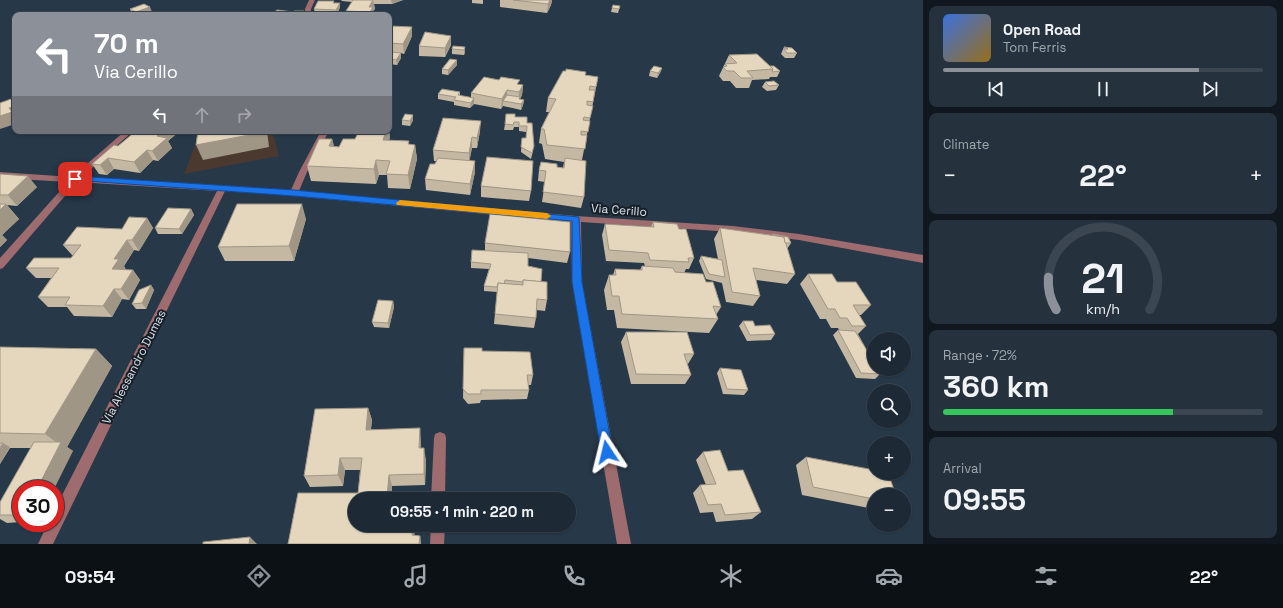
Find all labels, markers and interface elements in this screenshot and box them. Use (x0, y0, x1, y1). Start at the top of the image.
text: Open Road (1003, 20, 1081, 39)
text: 70 m (94, 25, 159, 61)
icon: left (28, 28, 80, 80)
text: Tom Ferris (1003, 39, 1066, 56)
text: Via Cerillo (94, 60, 178, 83)
icon: previous (985, 78, 1007, 100)
icon: pause (1092, 78, 1114, 100)
icon: next (1199, 78, 1221, 100)
icon: left (149, 104, 171, 126)
icon: ahead (191, 104, 213, 126)
icon: right (233, 104, 255, 126)
text: Climate (943, 136, 989, 153)
text: 22° (1079, 156, 1127, 195)
text: − (943, 161, 957, 189)
text: + (1249, 161, 1263, 189)
pin (58, 162, 92, 196)
icon: arrive (64, 168, 86, 190)
street label: Via Cerillo (591, 200, 647, 220)
text: 21 (1081, 252, 1125, 305)
text: km/h (1086, 300, 1120, 318)
street label: Via Alessandro Dumas (98, 307, 170, 427)
map controls (867, 332, 911, 532)
button: sound (867, 332, 911, 376)
text: Range · 72% (943, 347, 1017, 364)
text: 360 km (943, 367, 1049, 406)
button: search (867, 384, 911, 428)
position arrow (586, 431, 628, 473)
button: + (867, 436, 911, 480)
text: Arrival (943, 460, 982, 477)
speed limit sign: 30 (12, 480, 64, 532)
text: 09:55 (943, 480, 1026, 519)
button: − (867, 488, 911, 532)
text: 09:55 · 1 min · 220 m (390, 502, 534, 521)
icon: directions (245, 562, 273, 590)
icon: music (402, 562, 430, 590)
icon: phone (560, 562, 588, 590)
icon: climate (717, 562, 745, 590)
icon: car (875, 562, 903, 590)
icon: filters (1032, 562, 1060, 590)
text: 09:54 (65, 565, 115, 588)
text: 22° (1190, 565, 1218, 588)

